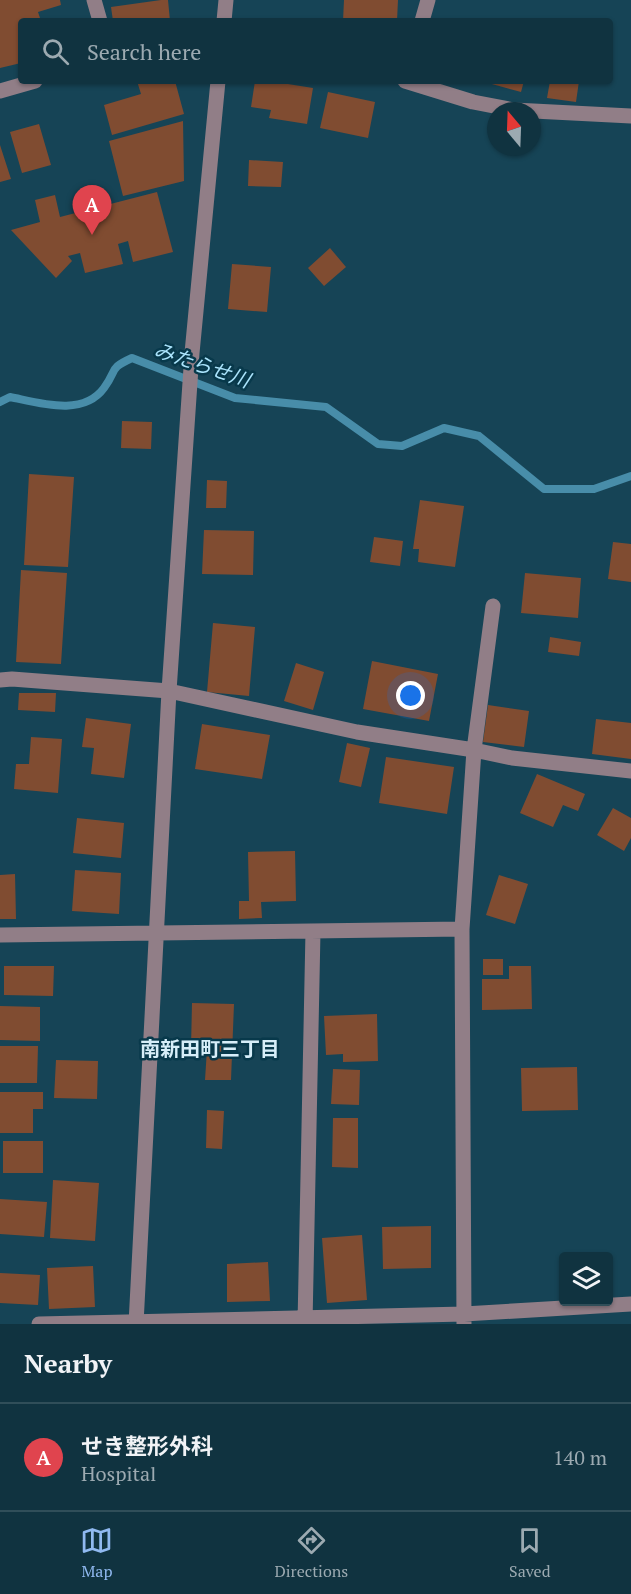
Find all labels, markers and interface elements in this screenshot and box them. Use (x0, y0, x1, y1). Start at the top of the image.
search box (18, 18, 613, 84)
icon: search (39, 35, 72, 68)
text: Search here (87, 37, 201, 66)
north arrow (487, 102, 541, 156)
pin: A (72, 186, 112, 235)
water label: みたらせ川 (151, 336, 256, 394)
your location (396, 681, 425, 710)
district label: 南新田町三丁目 (140, 1035, 280, 1062)
map controls (559, 1252, 613, 1306)
button: layers (559, 1252, 613, 1306)
text: Nearby (24, 1346, 112, 1380)
text: せき整形外科 (81, 1431, 213, 1460)
text: A (36, 1444, 51, 1471)
text: 140 m (553, 1444, 607, 1471)
text: Hospital (81, 1460, 156, 1487)
tab: Map (80, 1524, 113, 1582)
tab: Directions (274, 1524, 348, 1582)
tab: Saved (509, 1524, 551, 1582)

